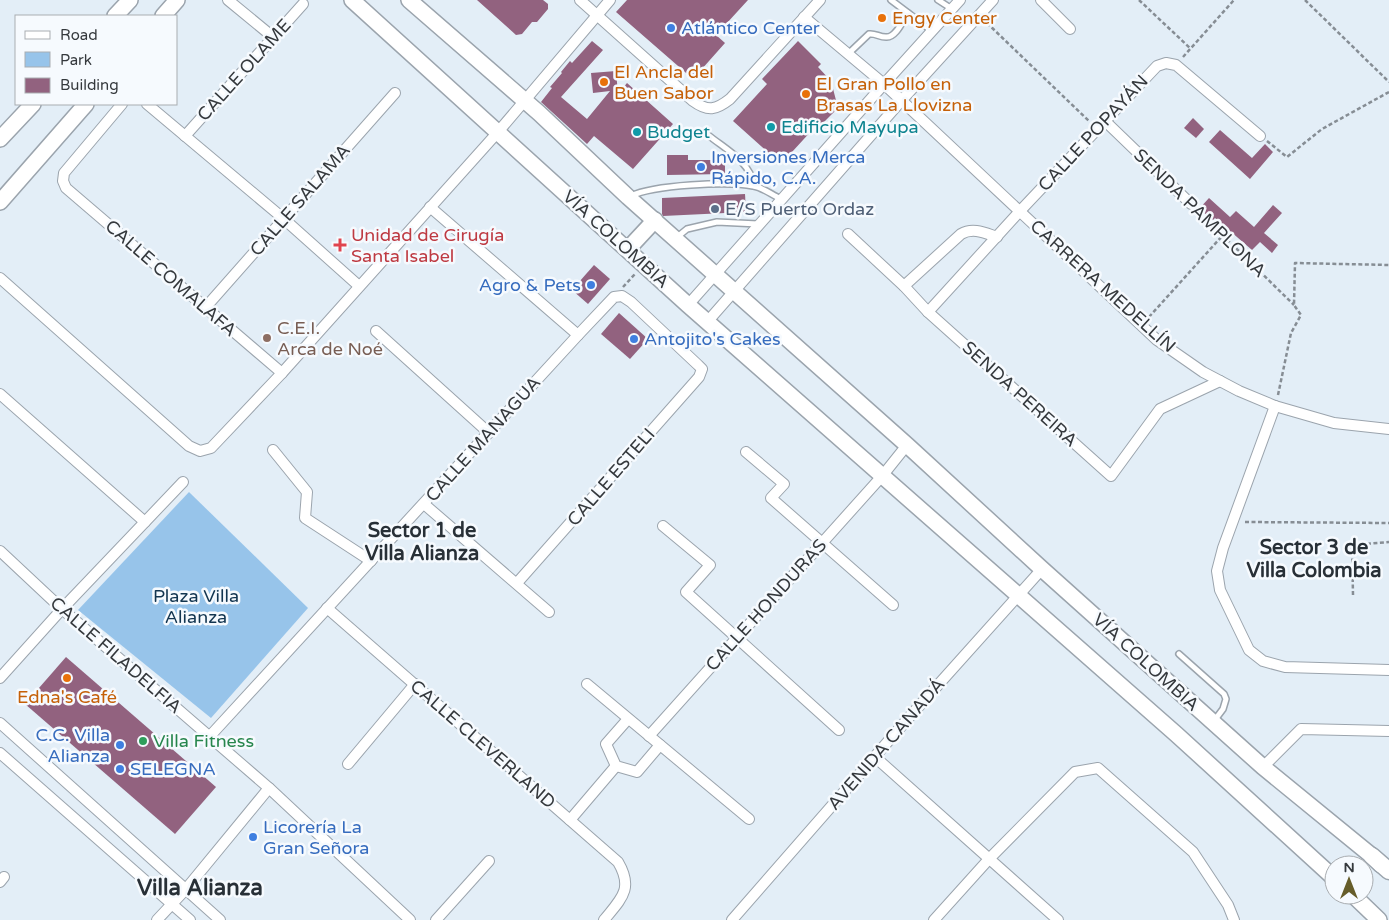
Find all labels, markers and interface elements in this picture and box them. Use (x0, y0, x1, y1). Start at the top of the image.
place label: Engy Center (892, 7, 997, 29)
marker: Engy Center (876, 12, 888, 24)
street label: CALLE OLAME (192, 14, 296, 126)
legend (15, 15, 178, 105)
place label: Atlántico Center (681, 17, 820, 39)
marker: Atlántico Center (665, 22, 677, 34)
text: Road (60, 26, 98, 44)
text: Park (60, 51, 92, 69)
place label: El Ancla del Buen Sabor (614, 61, 714, 104)
street label: CALLE POPAYÁN (1033, 70, 1153, 196)
place label: El Gran Pollo en Brasas La Llovizna (816, 73, 972, 116)
text: Building (60, 76, 119, 94)
marker: El Ancla del Buen Sabor (598, 76, 610, 88)
marker: El Gran Pollo en Brasas La Llovizna (800, 88, 812, 100)
place label: Edificio Mayupa (781, 116, 919, 138)
place label: Budget (647, 121, 710, 143)
marker: Edificio Mayupa (765, 121, 777, 133)
marker: Budget (631, 126, 643, 138)
street label: CALLE SALAMA (245, 139, 355, 261)
street label: SENDA PAMPLONA (1129, 144, 1271, 282)
place label: Inversiones Merca Rápido, C.A. (711, 146, 865, 189)
marker: Inversiones Merca Rápido, C.A. (695, 161, 707, 173)
street label: VÍA COLOMBIA (558, 185, 674, 293)
place label: E/S Puerto Ordaz (725, 198, 874, 220)
marker: E/S Puerto Ordaz (709, 203, 721, 215)
street label: CALLE COMALAFA (101, 215, 241, 341)
street label: CARRERA MEDELLÍN (1026, 215, 1180, 357)
place label: Unidad de Cirugía Santa Isabel (351, 224, 504, 267)
marker: Unidad de Cirugía Santa Isabel (333, 238, 347, 252)
place label: Agro & Pets (479, 274, 581, 296)
marker: Agro & Pets (585, 279, 597, 291)
place label: C.E.I. Arca de Noé (277, 317, 383, 360)
place label: Antojito's Cakes (644, 328, 781, 350)
marker: C.E.I. Arca de Noé (261, 332, 273, 344)
marker: Antojito's Cakes (628, 333, 640, 345)
street label: SENDA PEREIRA (958, 336, 1082, 452)
street label: CALLE MANAGUA (421, 372, 545, 506)
street label: CALLE ESTELI (562, 423, 660, 531)
district label: Sector 1 de Villa Alianza (365, 519, 479, 566)
street label: CALLE HONDURAS (701, 534, 831, 676)
district label: Sector 3 de Villa Colombia (1246, 536, 1382, 583)
park label: Plaza Villa Alianza (153, 585, 239, 628)
street label: CALLE FILADELFIA (46, 592, 186, 718)
street label: VÍA COLOMBIA (1088, 608, 1204, 716)
marker: Edna's Café (61, 672, 73, 684)
street label: AVENIDA CANADÁ (823, 673, 949, 815)
street label: CALLE CLEVERLAND (406, 675, 560, 813)
place label: Edna's Café (17, 686, 117, 708)
place label: C.C. Villa Alianza (36, 724, 110, 767)
place label: Villa Fitness (153, 730, 254, 752)
marker: Villa Fitness (137, 735, 149, 747)
marker: C.C. Villa Alianza (114, 739, 126, 751)
place label: SELEGNA (130, 758, 216, 780)
marker: SELEGNA (114, 763, 126, 775)
place label: Licorería La Gran Señora (263, 816, 369, 859)
marker: Licorería La Gran Señora (247, 831, 259, 843)
north arrow (1324, 855, 1374, 905)
text: N (1343, 859, 1355, 876)
district label: Villa Alianza (137, 875, 263, 901)

